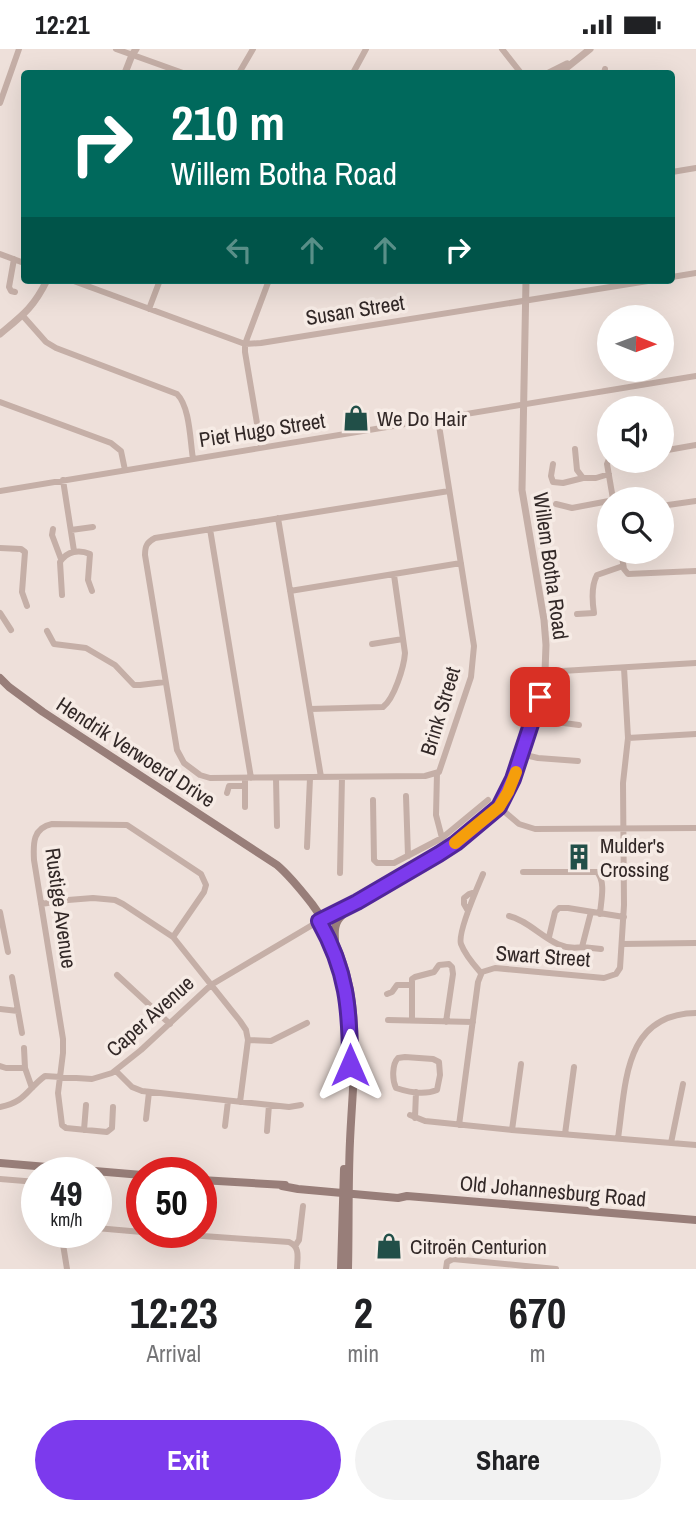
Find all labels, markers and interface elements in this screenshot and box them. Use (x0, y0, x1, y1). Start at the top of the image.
text: 12:21 (35, 7, 90, 42)
text: 210 m (171, 89, 285, 155)
icon: right (56, 98, 147, 189)
text: Willem Botha Road (171, 152, 397, 195)
icon: left (220, 231, 258, 269)
icon: ahead (293, 231, 331, 269)
icon: ahead (366, 231, 404, 269)
icon: right (439, 231, 477, 269)
street label: Susan Street (304, 288, 407, 332)
north arrow (597, 305, 674, 381)
map controls (597, 305, 674, 564)
button: sound (597, 396, 674, 473)
shop icon: We Do Hair (341, 403, 371, 433)
place label: We Do Hair (377, 404, 467, 433)
street label: Piet Hugo Street (197, 406, 327, 454)
button: search (597, 487, 674, 564)
street label: Willem Botha Road (526, 491, 576, 641)
street label: Brink Street (413, 663, 467, 759)
pin (510, 667, 570, 727)
icon: arrive (521, 678, 559, 716)
street label: Hendrik Verwoerd Drive (51, 690, 221, 814)
place label: Mulder's Crossing (600, 831, 669, 884)
building icon: Mulder's Crossing (564, 842, 594, 872)
street label: Rustige Avenue (38, 846, 84, 970)
street label: Swart Street (495, 938, 591, 974)
street label: Caper Avenue (100, 969, 200, 1063)
position arrow (313, 1028, 387, 1102)
speed limit sign: 50 (126, 1157, 217, 1248)
street label: Old Johannesburg Road (459, 1168, 647, 1214)
text: 49 (51, 1170, 82, 1217)
text: km/h (51, 1207, 83, 1232)
shop icon: Citroën Centurion (374, 1231, 404, 1261)
place label: Citroën Centurion (410, 1232, 547, 1261)
text: 12:23 (130, 1285, 218, 1341)
text: 2 (354, 1285, 373, 1341)
text: 670 (509, 1285, 566, 1341)
text: Arrival (147, 1338, 201, 1369)
text: min (348, 1338, 379, 1369)
text: m (530, 1338, 545, 1369)
button: Exit (35, 1420, 341, 1500)
button: Share (355, 1420, 661, 1500)

